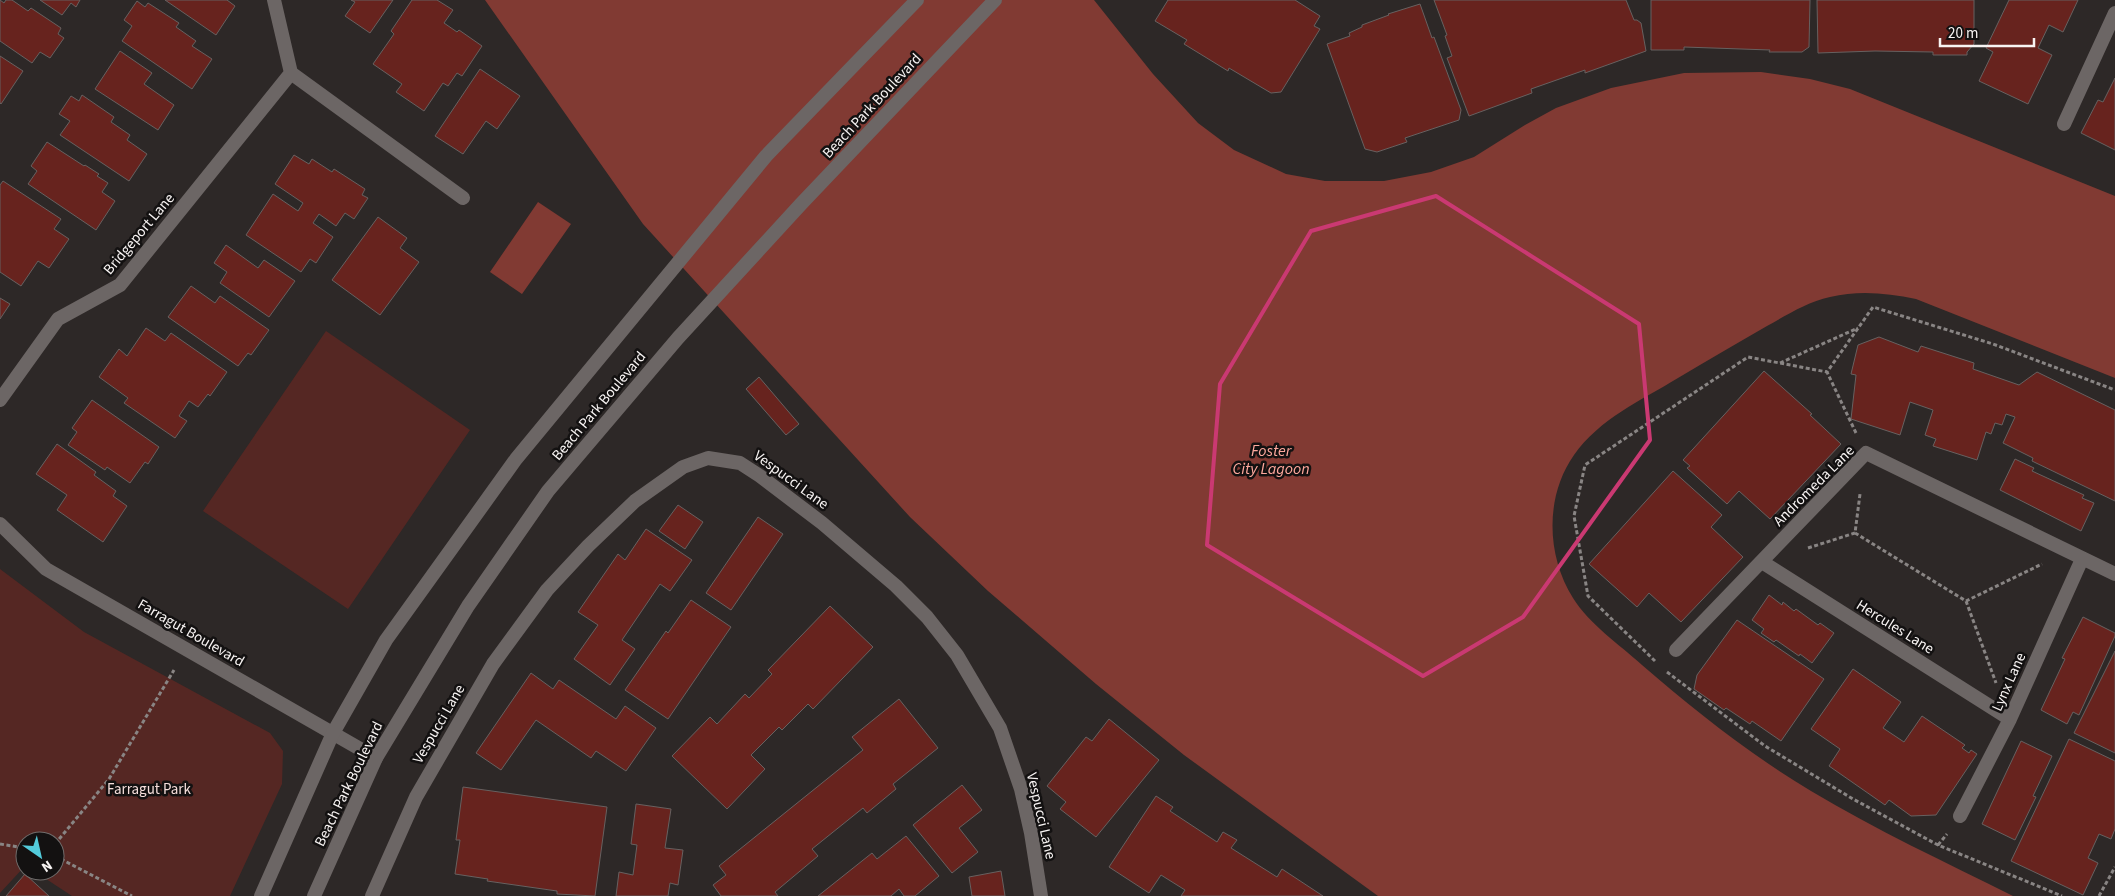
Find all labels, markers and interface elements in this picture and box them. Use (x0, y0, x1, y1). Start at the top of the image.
scale bar (1940, 15, 2034, 47)
text: 20 m (1948, 23, 1978, 44)
street label: Beach Park Boulevard (818, 49, 926, 163)
street label: Bridgeport Lane (98, 189, 180, 279)
street label: Beach Park Boulevard (547, 347, 651, 465)
water label: Foster City Lagoon (1232, 440, 1310, 480)
street label: Andromeda Lane (1769, 441, 1859, 531)
street label: Vespucci Lane (749, 446, 833, 514)
street label: Farragut Boulevard (134, 594, 248, 672)
street label: Hercules Lane (1852, 595, 1938, 659)
street label: Lynx Lane (1987, 649, 2031, 715)
street label: Vespucci Lane (408, 681, 470, 767)
street label: Beach Park Boulevard (310, 718, 388, 850)
street label: Vespucci Lane (1021, 771, 1061, 861)
park label: Farragut Park (107, 779, 192, 800)
north arrow (15, 831, 65, 881)
text: N (37, 855, 56, 877)

